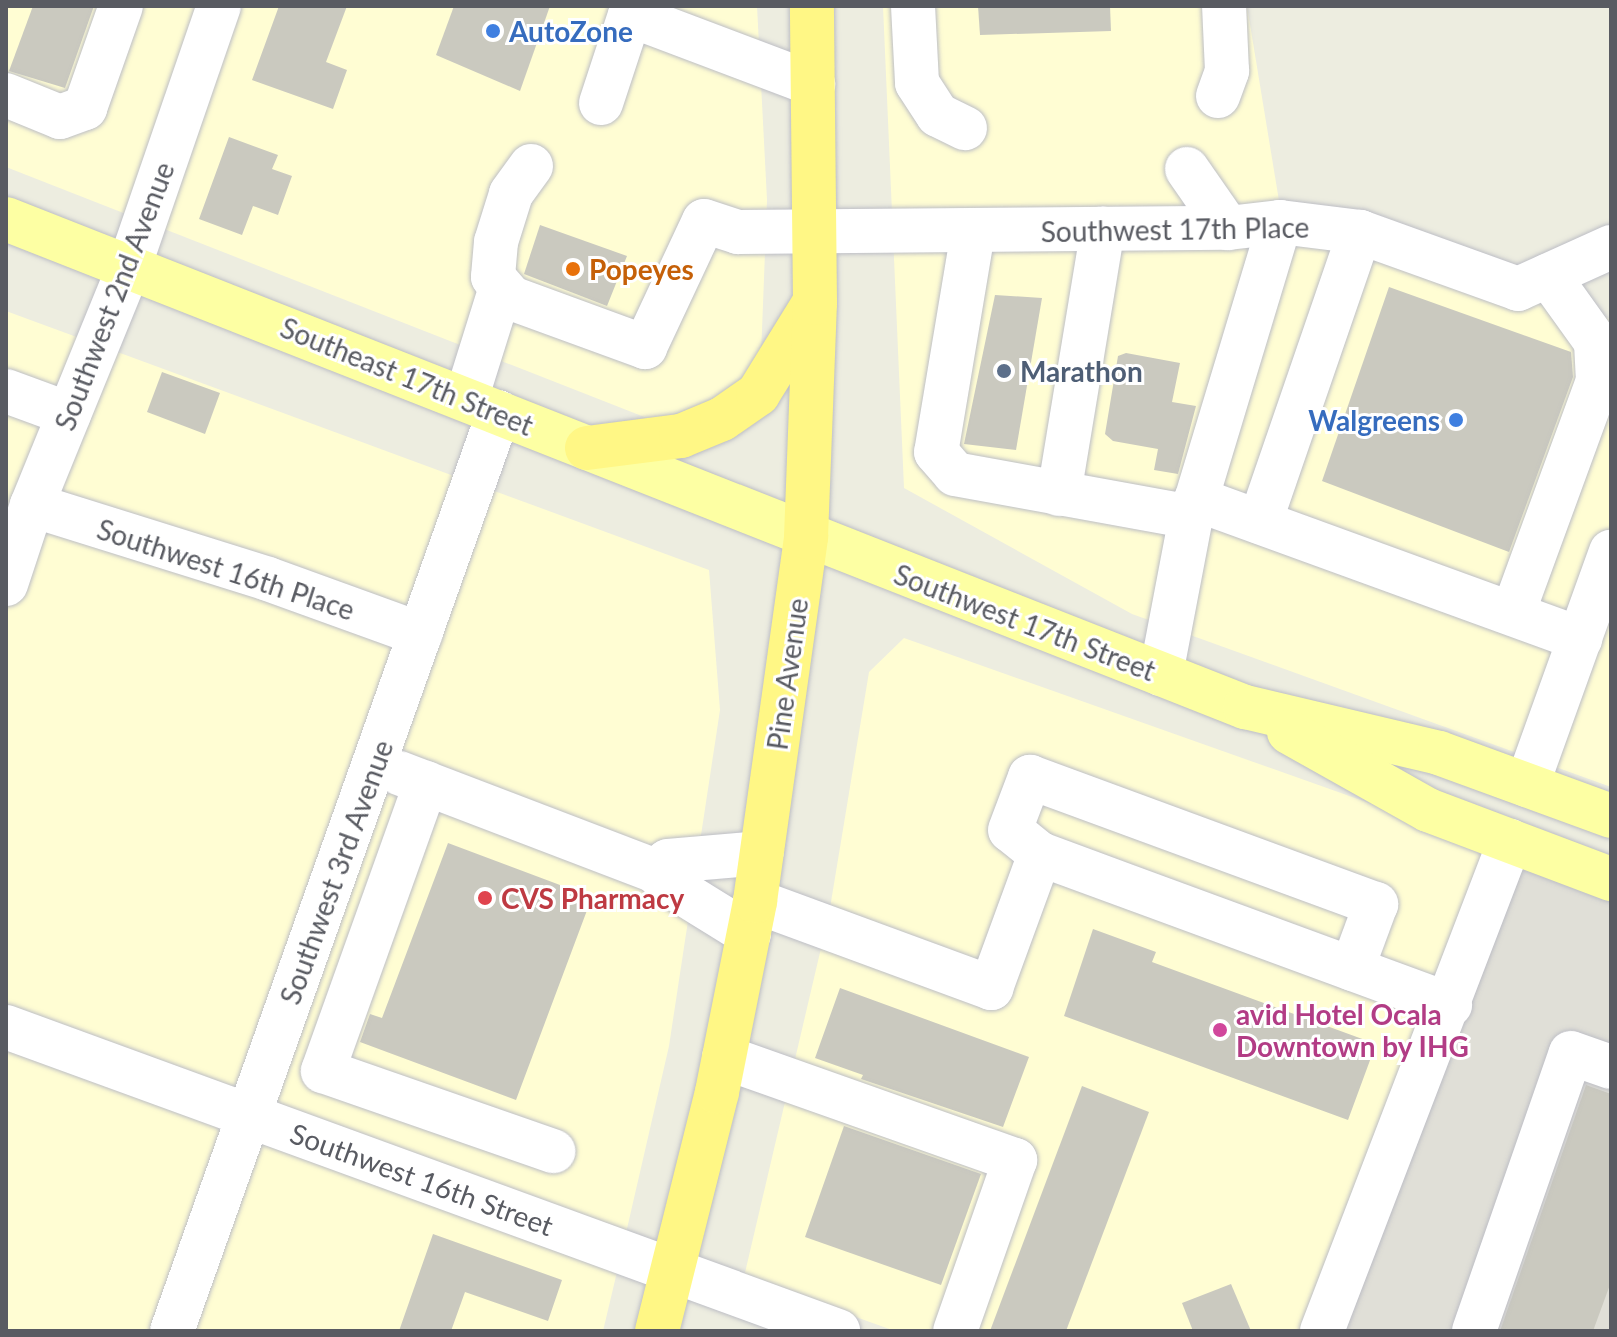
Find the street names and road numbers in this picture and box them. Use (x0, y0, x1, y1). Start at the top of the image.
street label: Southwest 2nd Avenue (47, 157, 181, 435)
street label: Southwest 17th Place (1040, 210, 1310, 248)
street label: Southeast 17th Street (276, 310, 538, 442)
street label: Southwest 16th Place (93, 512, 359, 626)
street label: Southwest 17th Street (890, 557, 1160, 687)
street label: Pine Avenue (760, 596, 814, 752)
street label: Southwest 3rd Avenue (272, 735, 400, 1009)
street label: Southwest 16th Street (286, 1116, 558, 1242)

